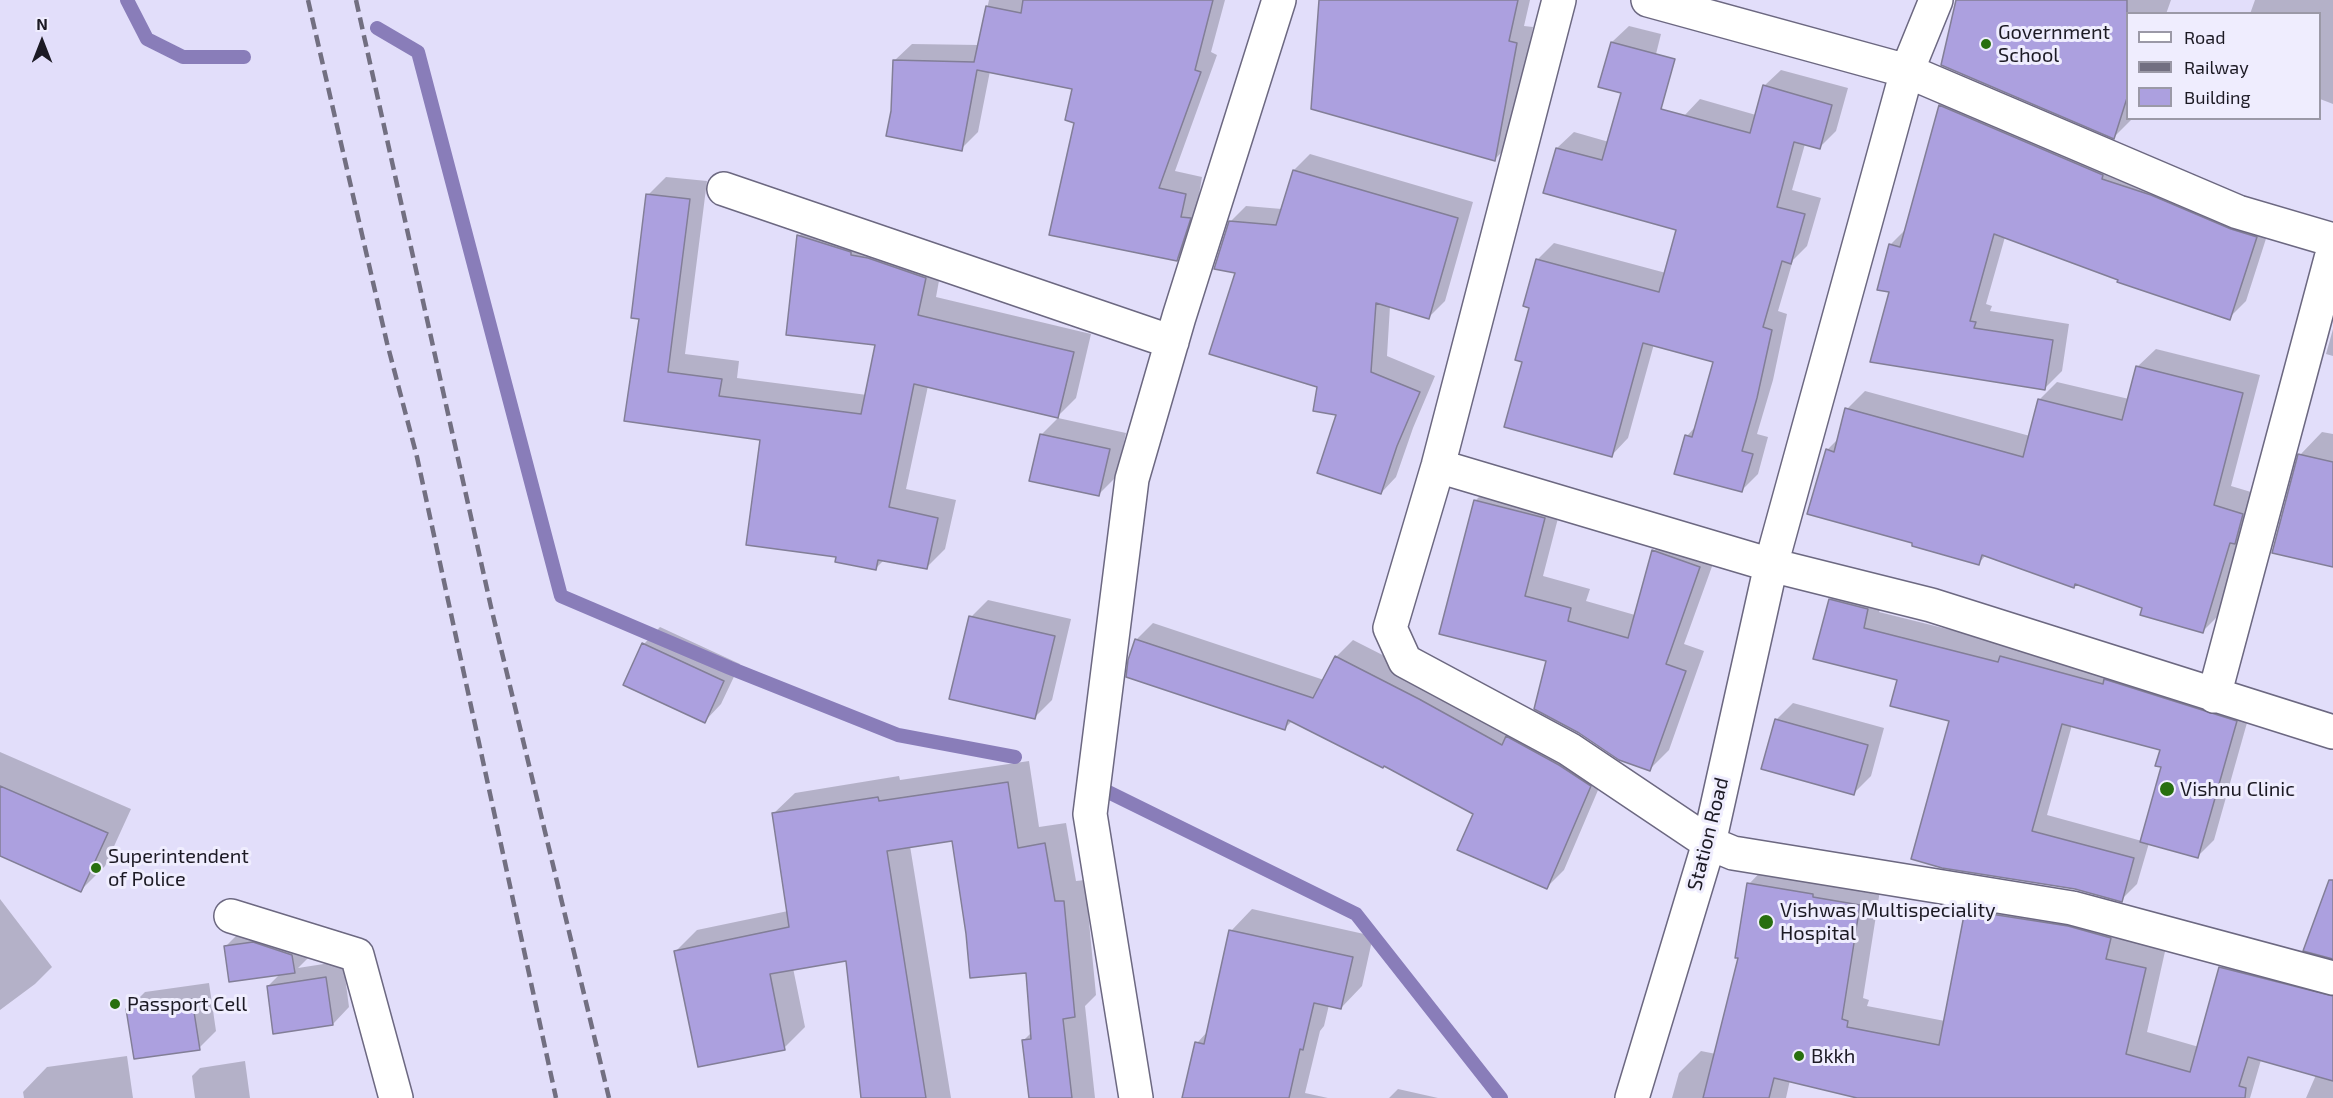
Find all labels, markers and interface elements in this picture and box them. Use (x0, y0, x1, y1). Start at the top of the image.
north arrow (12, 12, 72, 72)
legend (2126, 12, 2321, 120)
text: N (36, 14, 48, 33)
place label: Government School (1998, 20, 2110, 67)
text: Road (2184, 26, 2225, 48)
marker: Government School (1979, 37, 1993, 51)
text: Railway (2184, 56, 2249, 78)
text: Building (2184, 86, 2251, 108)
street label: Station Road (1682, 775, 1734, 893)
place label: Vishnu Clinic (2180, 777, 2295, 801)
marker: Vishnu Clinic (2158, 780, 2176, 798)
place label: Superintendent of Police (108, 844, 249, 891)
marker: Superintendent of Police (89, 861, 103, 875)
place label: Vishwas Multispeciality Hospital (1780, 898, 1996, 945)
marker: Vishwas Multispeciality Hospital (1757, 913, 1775, 931)
place label: Passport Cell (127, 992, 247, 1016)
marker: Passport Cell (108, 997, 122, 1011)
place label: Bkkh (1811, 1044, 1855, 1068)
marker: Bkkh (1792, 1049, 1806, 1063)

